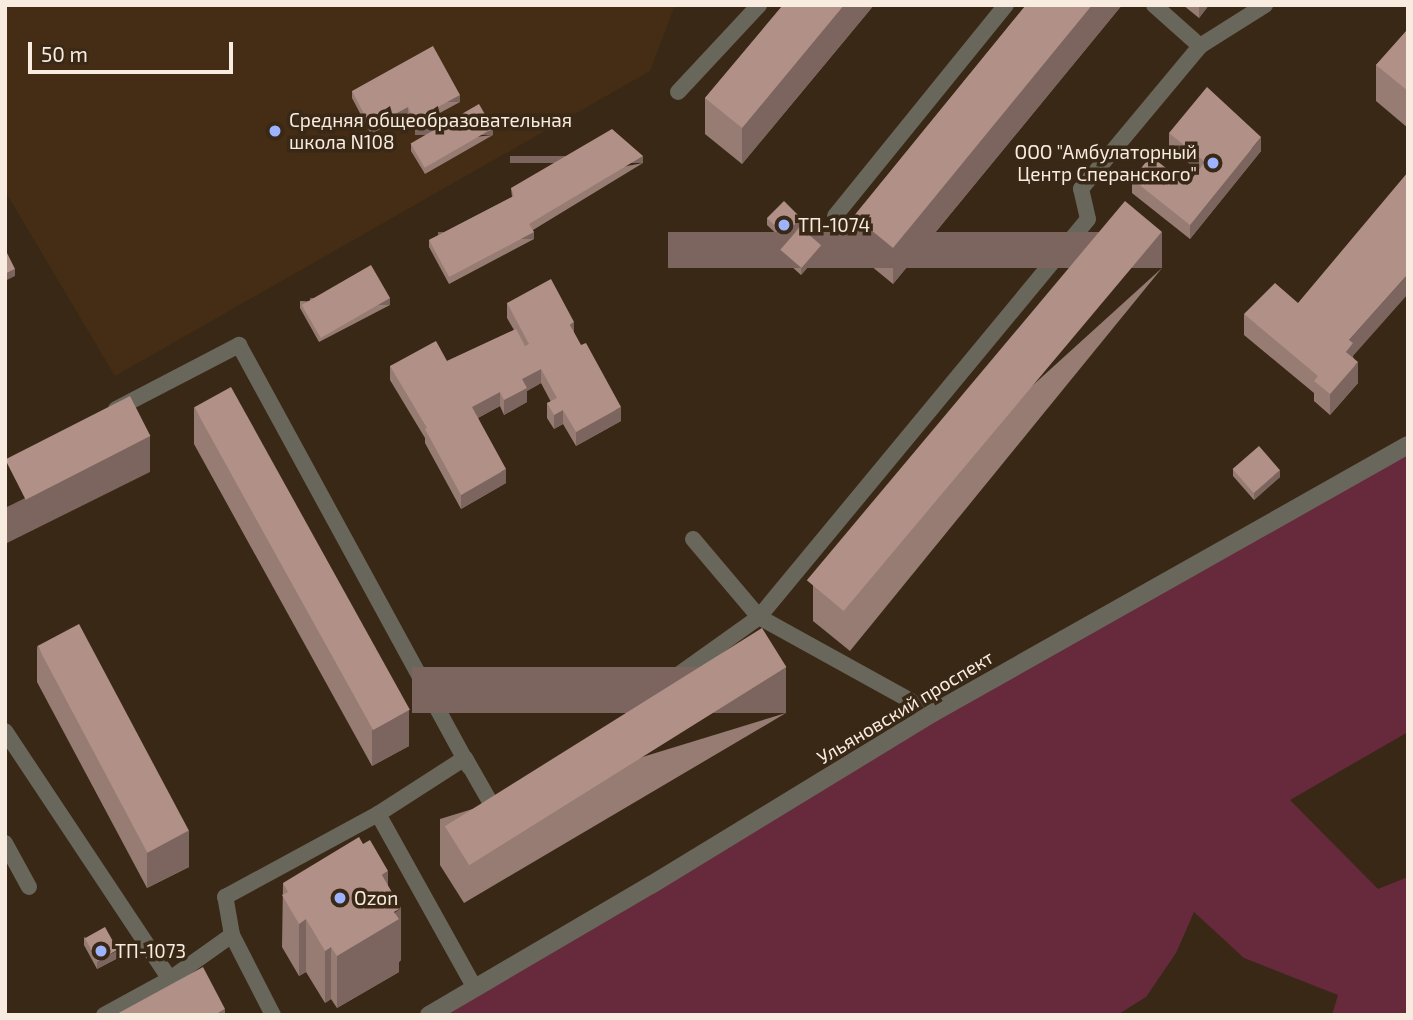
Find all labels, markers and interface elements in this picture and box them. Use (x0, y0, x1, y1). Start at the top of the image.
scale bar (32, 28, 236, 72)
text: 50 m (41, 41, 88, 66)
place label: Средняя общеобразовательная школа N108 (289, 109, 572, 153)
marker: Средняя общеобразовательная школа N108 (267, 123, 283, 139)
place label: ООО "Амбулаторный Центр Сперанского" (1014, 141, 1197, 185)
marker: ООО "Амбулаторный Центр Сперанского" (1203, 153, 1223, 173)
place label: ТП-1074 (798, 214, 870, 236)
marker: ТП-1074 (776, 217, 792, 233)
street label: Ульяновский проспект (813, 645, 997, 769)
place label: Ozon (354, 887, 398, 909)
marker: Ozon (332, 890, 348, 906)
place label: ТП-1073 (115, 940, 186, 962)
marker: ТП-1073 (93, 943, 109, 959)

